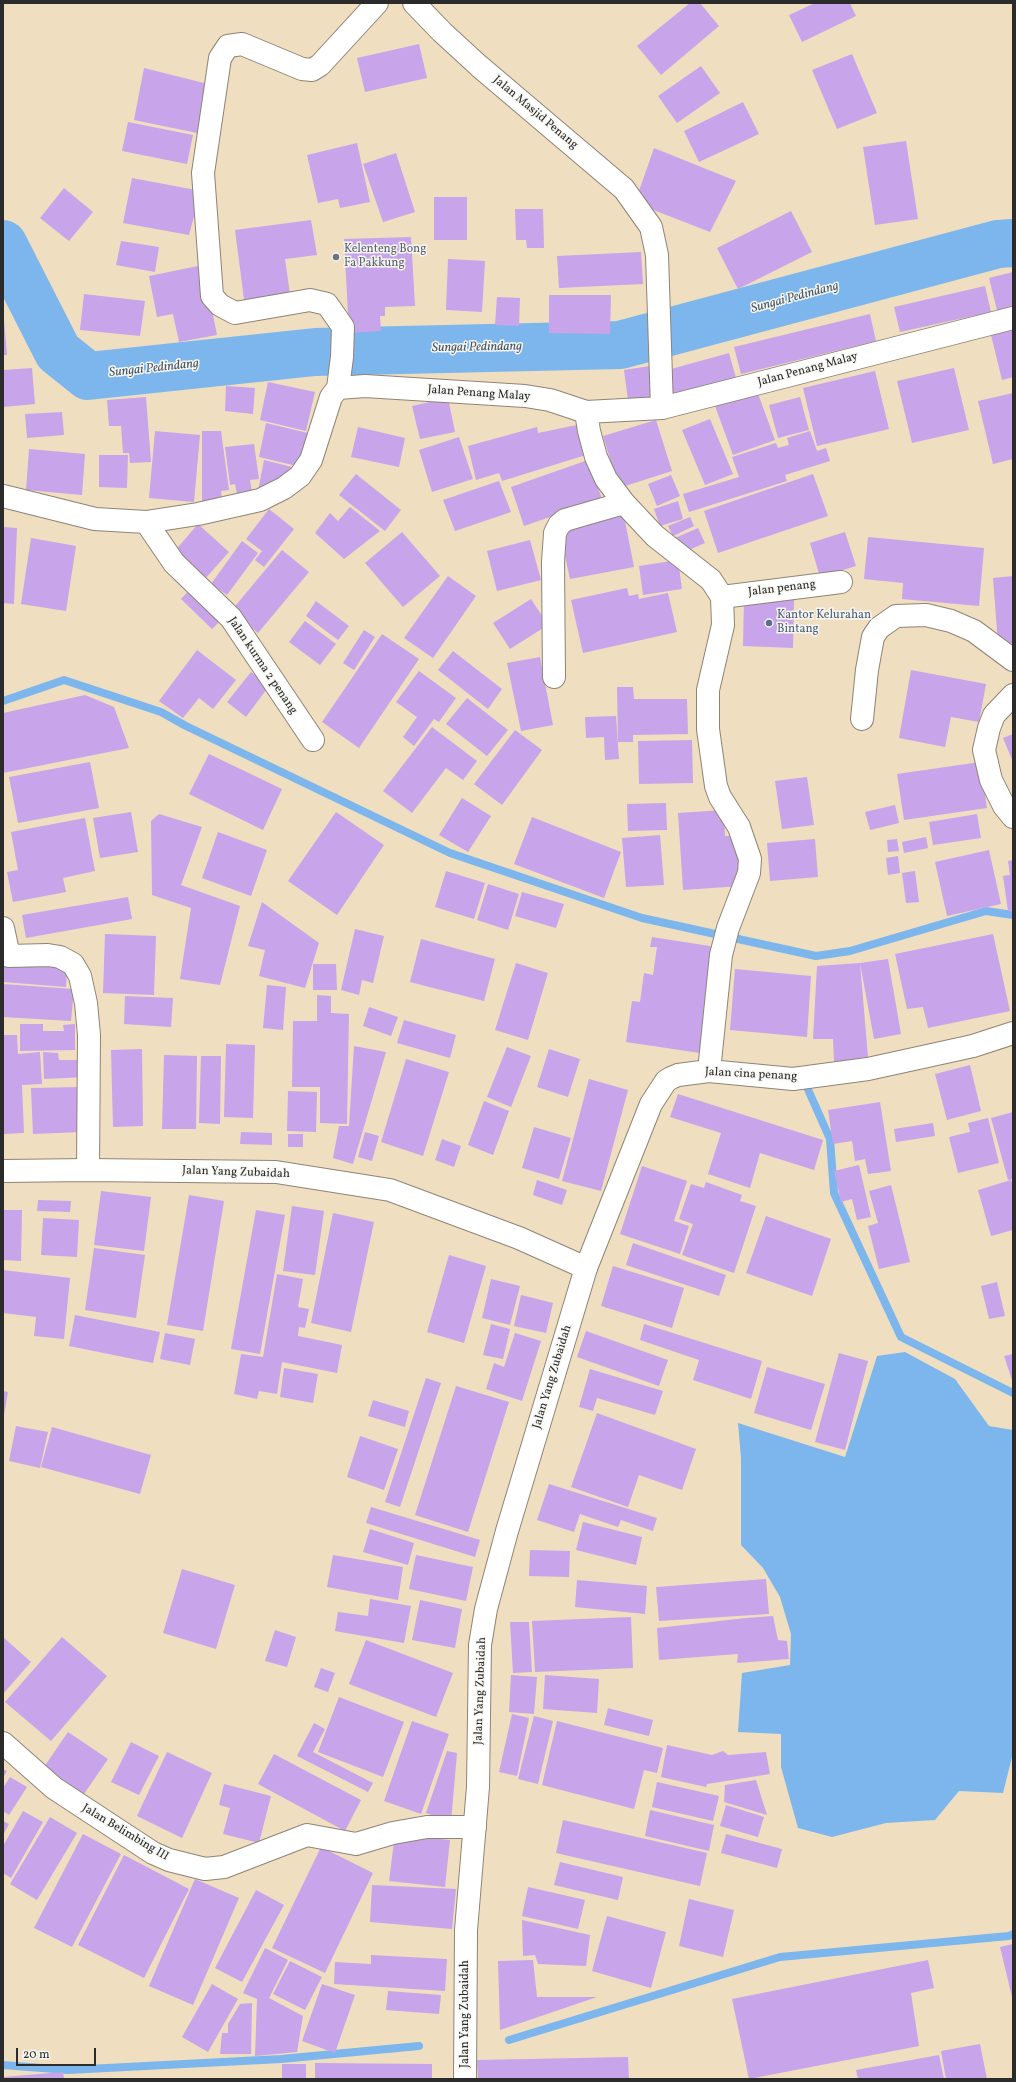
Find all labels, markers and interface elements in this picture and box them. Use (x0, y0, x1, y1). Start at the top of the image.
street label: Jalan Masjid Penang (490, 73, 580, 153)
place label: Kelenteng Bong Fa Pakkung (344, 243, 426, 271)
marker: Kelenteng Bong Fa Pakkung (331, 252, 341, 262)
water label: Sungai Pedindang (750, 279, 840, 317)
water label: Sungai Pedindang (432, 339, 522, 357)
street label: Jalan Penang Malay (756, 350, 860, 390)
water label: Sungai Pedindang (108, 357, 200, 381)
street label: Jalan Penang Malay (427, 383, 531, 405)
street label: Jalan penang (747, 578, 817, 600)
place label: Kantor Kelurahan Bintang (777, 609, 871, 637)
street label: Jalan kurma 2 penang (224, 615, 300, 717)
marker: Kantor Kelurahan Bintang (764, 618, 774, 628)
street label: Jalan cina penang (704, 1065, 798, 1085)
street label: Jalan Yang Zubaidah (182, 1164, 290, 1182)
street label: Jalan Yang Zubaidah (530, 1323, 576, 1431)
street label: Jalan Yang Zubaidah (472, 1637, 490, 1745)
street label: Jalan Belimbing III (79, 1801, 171, 1865)
street label: Jalan Yang Zubaidah (459, 1960, 473, 2068)
scale bar (18, 2040, 98, 2066)
text: 20 m (23, 2047, 50, 2063)

